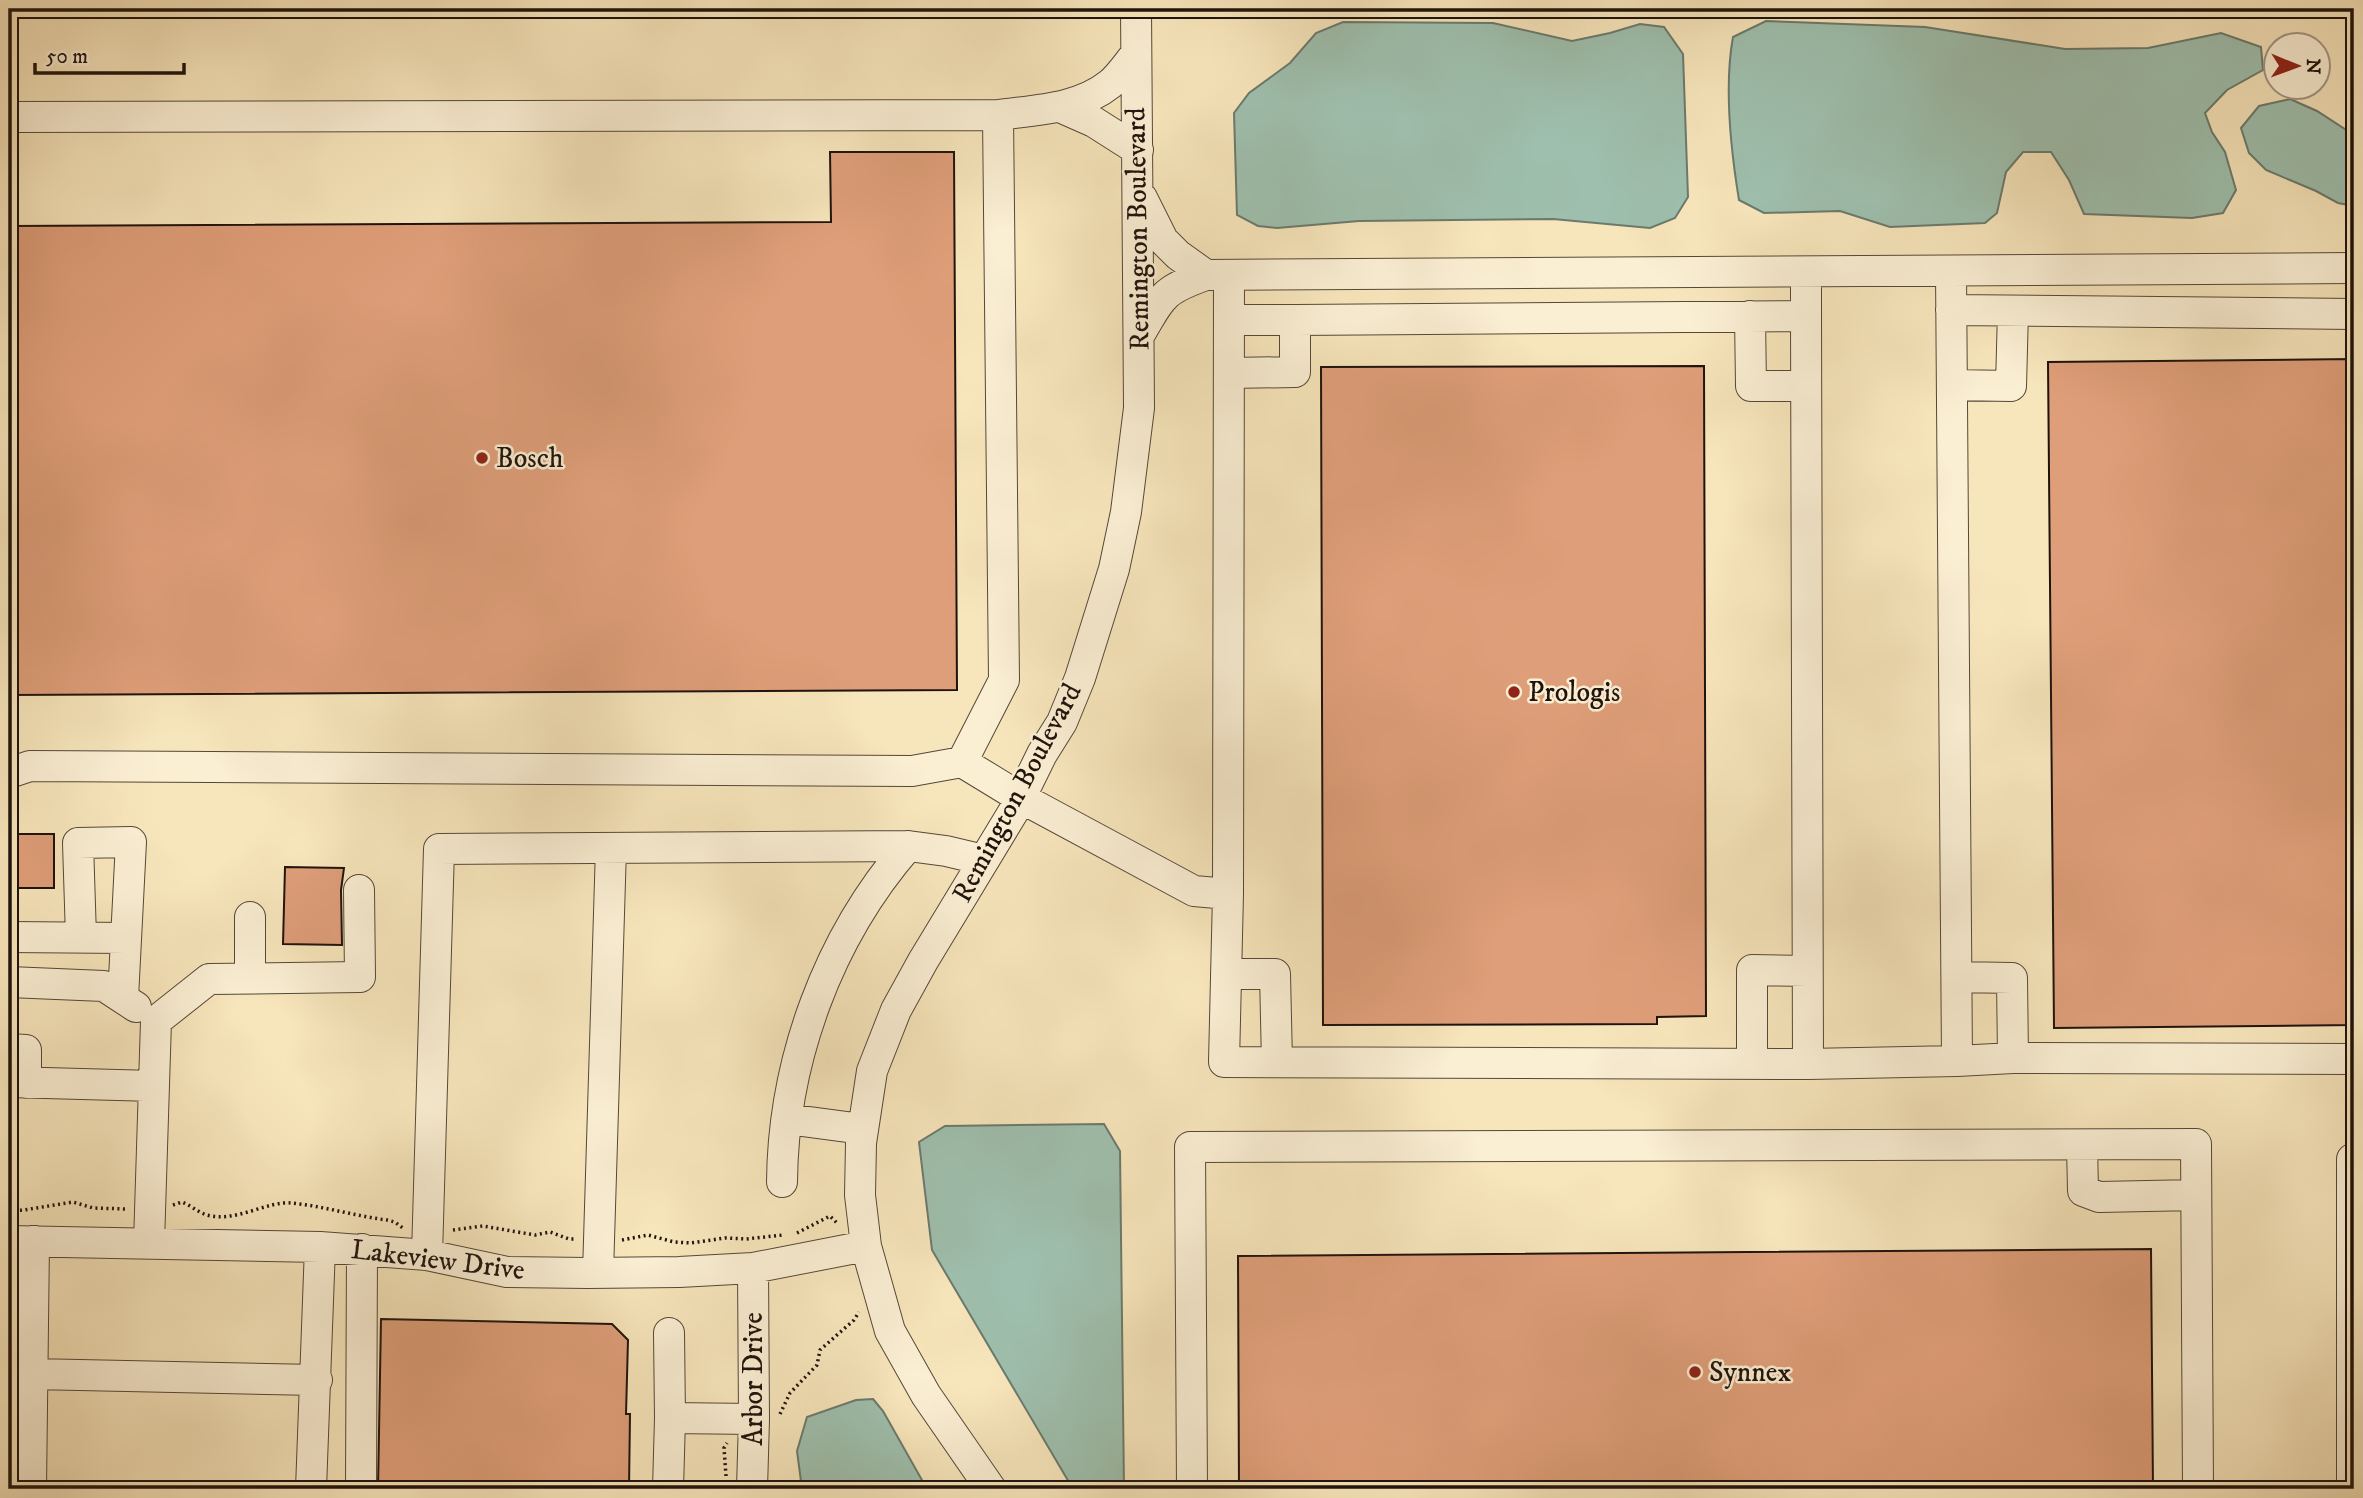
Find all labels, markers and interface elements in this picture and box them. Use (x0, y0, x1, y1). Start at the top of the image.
scale bar (35, 32, 184, 76)
north arrow (2262, 32, 2332, 102)
text: 50 m (46, 44, 88, 70)
text: N (2301, 58, 2324, 75)
street label: Remington Boulevard (1118, 107, 1158, 351)
place label: Bosch (496, 441, 564, 476)
marker: Bosch (474, 450, 490, 466)
place label: Prologis (1528, 675, 1620, 710)
street label: Remington Boulevard (944, 677, 1090, 909)
marker: Prologis (1506, 684, 1522, 700)
street label: Lakeview Drive (349, 1232, 527, 1288)
street label: Arbor Drive (736, 1312, 771, 1446)
place label: Synnex (1709, 1355, 1791, 1390)
marker: Synnex (1687, 1364, 1703, 1380)

